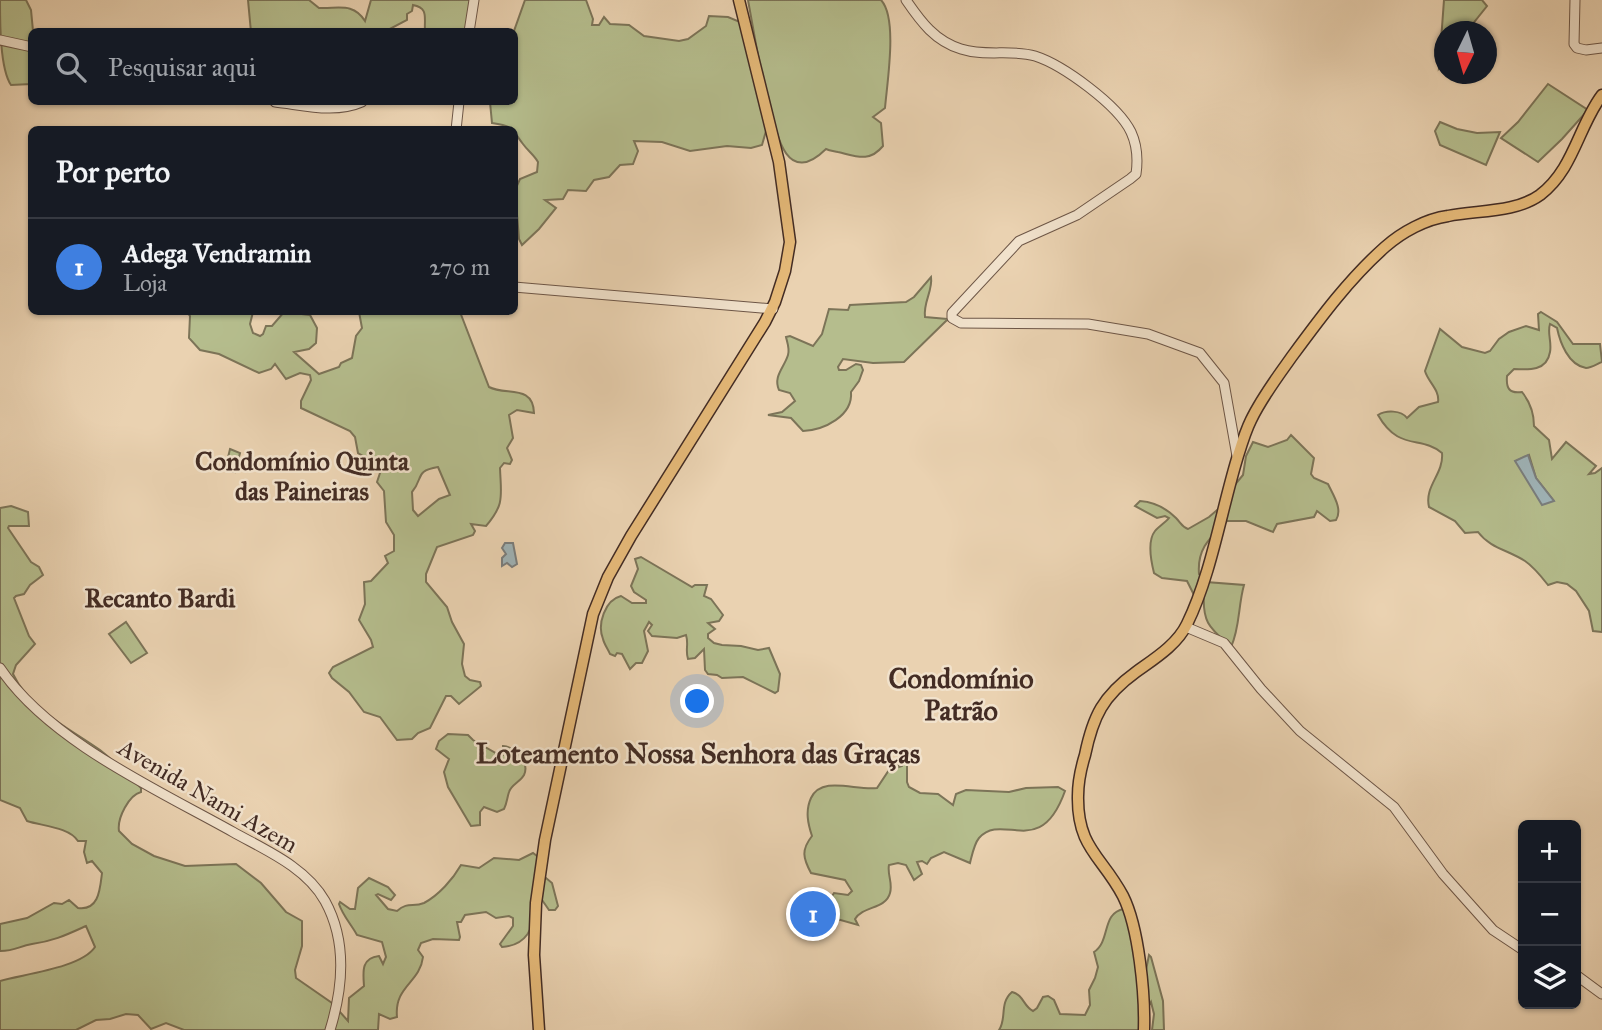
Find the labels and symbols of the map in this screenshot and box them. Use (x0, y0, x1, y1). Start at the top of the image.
north arrow (1434, 21, 1497, 84)
district label: Condomínio Quinta das Paineiras (195, 445, 410, 507)
district label: Recanto Bardi (85, 582, 236, 614)
district label: Condomínio Patrão (888, 661, 1034, 728)
your location (680, 684, 714, 718)
street label: Avenida Nami Azem (112, 732, 303, 860)
district label: Loteamento Nossa Senhora das Graças (476, 736, 920, 771)
pin: 1 (790, 888, 836, 940)

